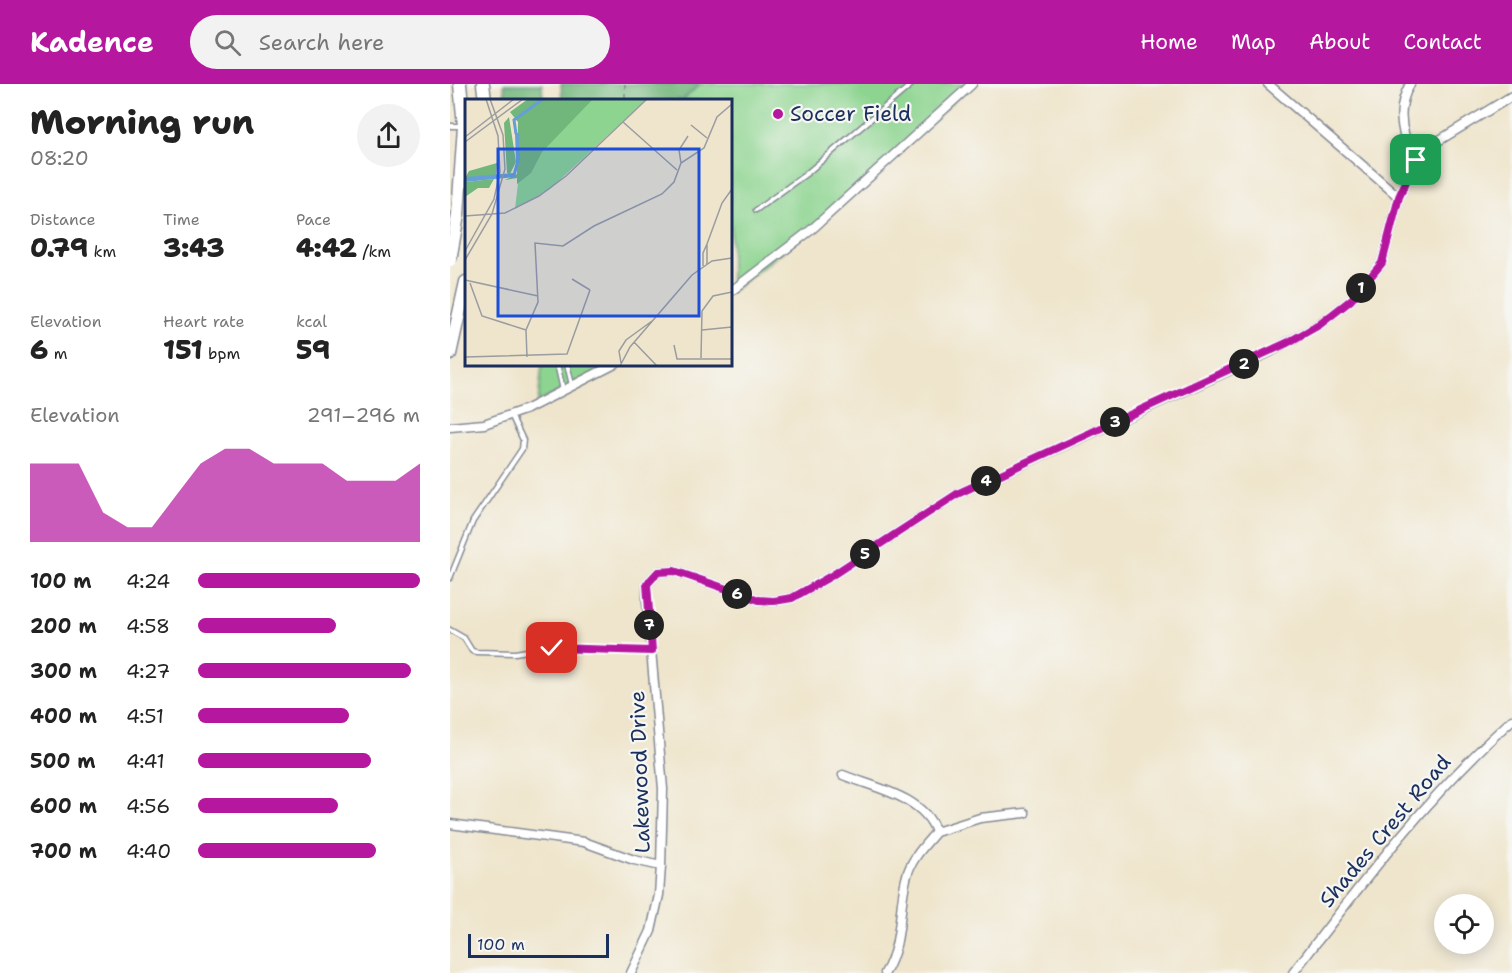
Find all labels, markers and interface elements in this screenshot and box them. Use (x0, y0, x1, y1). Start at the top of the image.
search box (190, 15, 610, 69)
text: Kadence (30, 23, 154, 61)
icon: search (211, 26, 244, 59)
text: Search here (259, 28, 385, 57)
text: Home (1140, 28, 1198, 56)
text: Map (1231, 28, 1276, 56)
text: About (1309, 28, 1370, 56)
text: Contact (1403, 28, 1482, 56)
inset map (465, 99, 732, 366)
text: Morning run (30, 100, 254, 145)
place label: Soccer Field (790, 100, 911, 128)
button: share (357, 104, 420, 167)
marker: Soccer Field (771, 107, 785, 121)
pin (1390, 134, 1441, 185)
icon: arrive (1399, 143, 1432, 176)
text: 08:20 (30, 145, 89, 171)
text: Distance (30, 209, 96, 230)
text: Time (163, 209, 200, 230)
text: Pace (296, 209, 331, 230)
text: 0.79 (30, 230, 88, 265)
text: 3:43 (163, 230, 225, 265)
text: 4:42 (296, 230, 357, 265)
text: km (88, 241, 116, 262)
text: /km (357, 241, 391, 262)
pin: 1 (1346, 273, 1376, 303)
text: 1 (1357, 277, 1365, 298)
text: Elevation (30, 311, 102, 332)
text: Heart rate (163, 311, 245, 332)
text: kcal (296, 311, 327, 332)
text: 6 (30, 332, 48, 367)
text: 151 (163, 332, 203, 367)
text: 59 (296, 332, 330, 367)
text: m (48, 343, 67, 364)
text: bpm (203, 343, 240, 364)
pin: 2 (1229, 349, 1259, 379)
text: 2 (1238, 353, 1250, 374)
text: Elevation (30, 402, 120, 428)
text: 291–296 m (307, 402, 420, 428)
pin: 3 (1100, 407, 1130, 437)
text: 3 (1109, 411, 1121, 432)
pin: 4 (971, 466, 1001, 496)
text: 4 (980, 470, 992, 491)
pin: 5 (850, 539, 880, 569)
text: 5 (860, 543, 870, 564)
text: 100 m (30, 568, 92, 594)
text: 4:24 (126, 568, 170, 594)
pin: 6 (722, 579, 752, 609)
text: 6 (731, 583, 743, 604)
pin: 7 (634, 610, 664, 640)
text: 200 m (30, 613, 97, 639)
text: 4:58 (126, 613, 170, 639)
text: 7 (643, 614, 655, 635)
pin (526, 622, 577, 673)
icon: check (535, 631, 568, 664)
text: 300 m (30, 658, 97, 684)
text: 4:27 (126, 658, 170, 684)
street label: Lakewood Drive (623, 690, 657, 854)
text: 400 m (30, 703, 97, 729)
text: 4:51 (126, 703, 164, 729)
text: 500 m (30, 748, 96, 774)
text: 4:41 (126, 748, 165, 774)
street label: Shades Crest Road (1313, 749, 1457, 913)
text: 600 m (30, 793, 97, 819)
text: 4:56 (126, 793, 170, 819)
text: 700 m (30, 838, 97, 864)
text: 4:40 (126, 838, 171, 864)
map controls (1434, 894, 1494, 954)
button: locate (1434, 894, 1494, 954)
scale bar (468, 931, 609, 958)
text: 100 m (477, 934, 525, 955)

